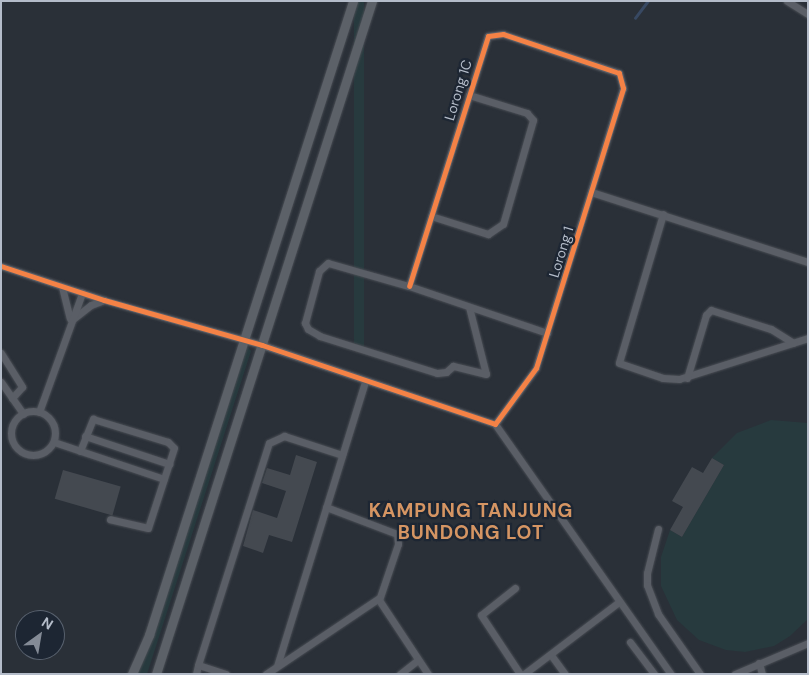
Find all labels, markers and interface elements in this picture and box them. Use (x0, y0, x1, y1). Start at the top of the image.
street label: Lorong 1C (441, 58, 475, 122)
street label: Lorong 1 (545, 224, 577, 280)
district label: KAMPUNG TANJUNG BUNDONG LOT (367, 500, 575, 544)
north arrow (15, 610, 65, 660)
text: N (38, 613, 57, 633)

